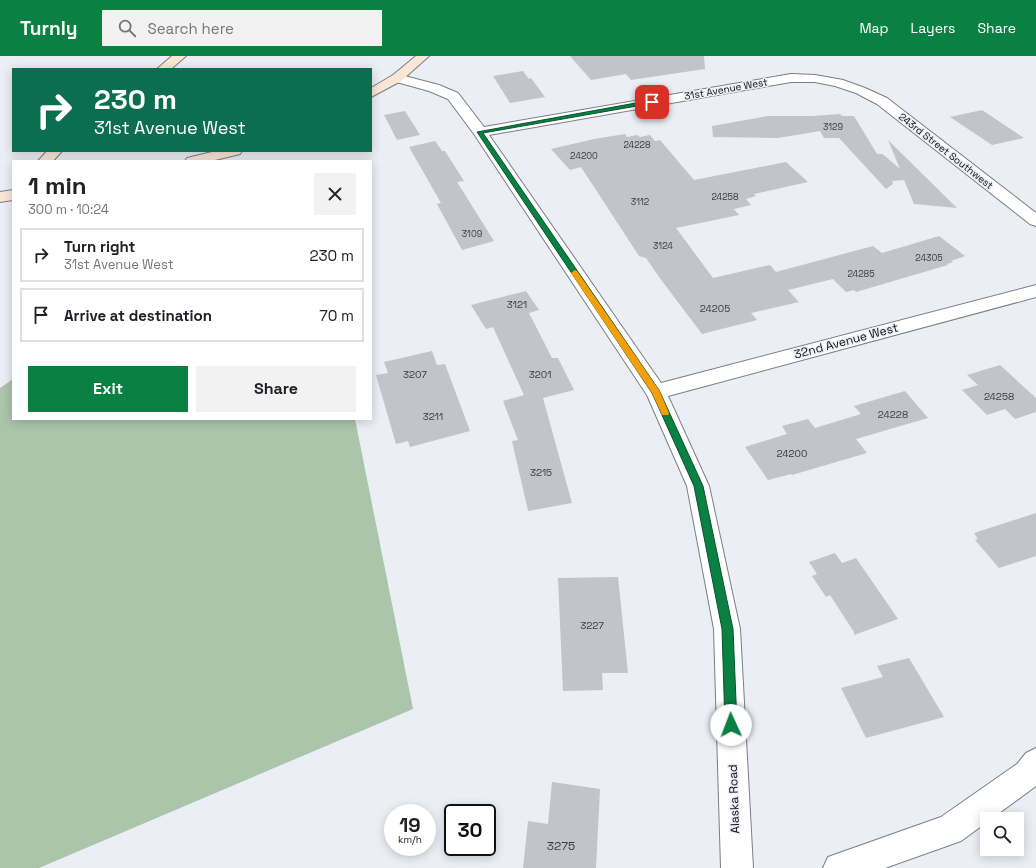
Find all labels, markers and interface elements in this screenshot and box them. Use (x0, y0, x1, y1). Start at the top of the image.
search box (102, 10, 382, 46)
text: Turnly (20, 16, 78, 41)
icon: search (116, 17, 138, 39)
text: Search here (148, 19, 234, 38)
text: Map (859, 19, 889, 37)
text: Layers (911, 19, 955, 37)
text: Share (977, 19, 1016, 37)
street label: 31st Avenue West (683, 75, 769, 103)
text: 230 m (94, 81, 177, 117)
icon: right (28, 84, 80, 136)
pin (635, 85, 669, 119)
icon: arrive (641, 91, 663, 113)
street label: 243rd Street Southwest (896, 110, 996, 192)
text: 31st Avenue West (94, 116, 246, 139)
house number: 3129 (823, 121, 843, 133)
house number: 24228 (623, 139, 651, 151)
house number: 24200 (570, 150, 598, 162)
text: 1 min (28, 170, 87, 201)
button: close (314, 173, 356, 215)
house number: 24258 (711, 191, 739, 203)
house number: 3112 (631, 196, 649, 208)
text: 300 m · 10:24 (28, 201, 109, 218)
house number: 3109 (462, 228, 482, 240)
text: Turn right (64, 237, 135, 256)
house number: 3124 (653, 240, 673, 252)
icon: right (30, 244, 52, 266)
text: 230 m (310, 246, 354, 265)
house number: 24305 (915, 252, 943, 264)
text: 31st Avenue West (64, 256, 174, 273)
house number: 24285 (847, 268, 875, 280)
house number: 3121 (507, 298, 527, 311)
house number: 24205 (700, 302, 730, 315)
icon: arrive (30, 304, 52, 326)
text: Arrive at destination (64, 306, 212, 325)
text: 70 m (319, 306, 354, 325)
street label: 32nd Avenue West (792, 319, 900, 363)
button: Exit (28, 366, 188, 412)
button: Share (196, 366, 356, 412)
house number: 3207 (403, 368, 427, 381)
house number: 3201 (529, 368, 551, 381)
house number: 24258 (984, 390, 1014, 403)
house number: 24228 (878, 408, 908, 421)
house number: 3211 (423, 410, 443, 423)
house number: 24200 (777, 447, 807, 460)
house number: 3215 (530, 466, 552, 479)
house number: 3227 (580, 619, 604, 632)
position arrow (710, 704, 752, 746)
street label: Alaska Road (725, 764, 743, 834)
speed limit sign: 30 (444, 804, 496, 856)
text: 19 (399, 812, 421, 838)
map controls (980, 812, 1024, 856)
button: search (980, 812, 1024, 856)
text: km/h (398, 833, 422, 846)
house number: 3275 (547, 838, 575, 854)

